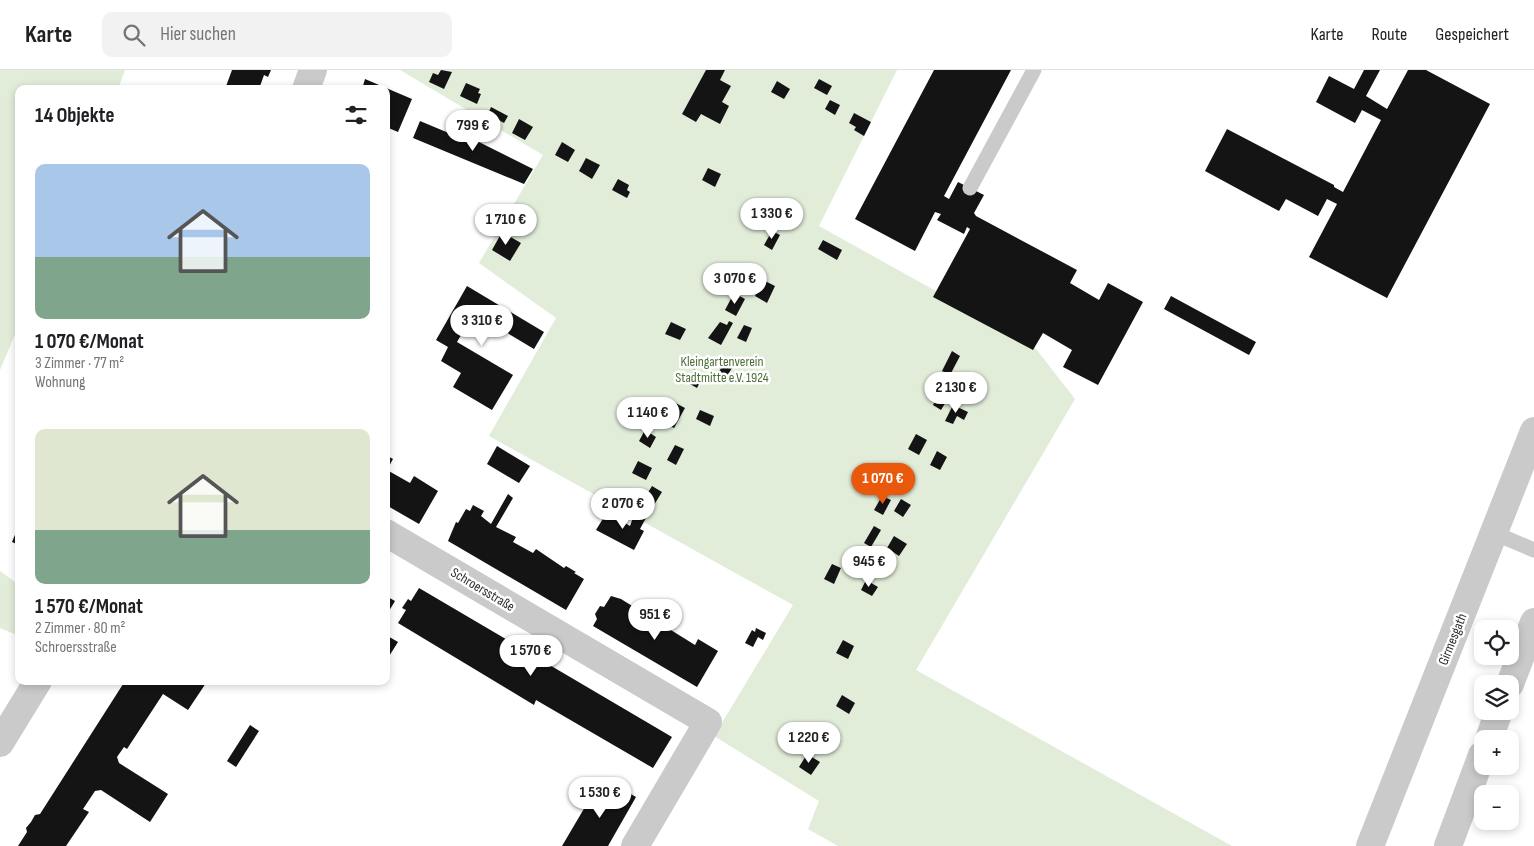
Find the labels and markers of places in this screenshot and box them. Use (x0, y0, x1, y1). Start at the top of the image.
pin: 799 € (438, 109, 508, 152)
pin: 1 330 € (726, 198, 818, 240)
pin: 1 710 € (460, 204, 552, 246)
pin: 3 070 € (689, 262, 781, 305)
pin: 3 310 € (436, 304, 528, 347)
pin: 2 130 € (910, 372, 1002, 414)
pin: 1 140 € (602, 396, 694, 439)
pin: 1 070 € (837, 462, 929, 505)
pin: 2 070 € (577, 488, 669, 530)
pin: 945 € (834, 546, 904, 588)
pin: 951 € (620, 598, 690, 641)
pin: 1 570 € (485, 634, 577, 677)
pin: 1 220 € (763, 722, 855, 764)
pin: 1 530 € (554, 776, 646, 819)

